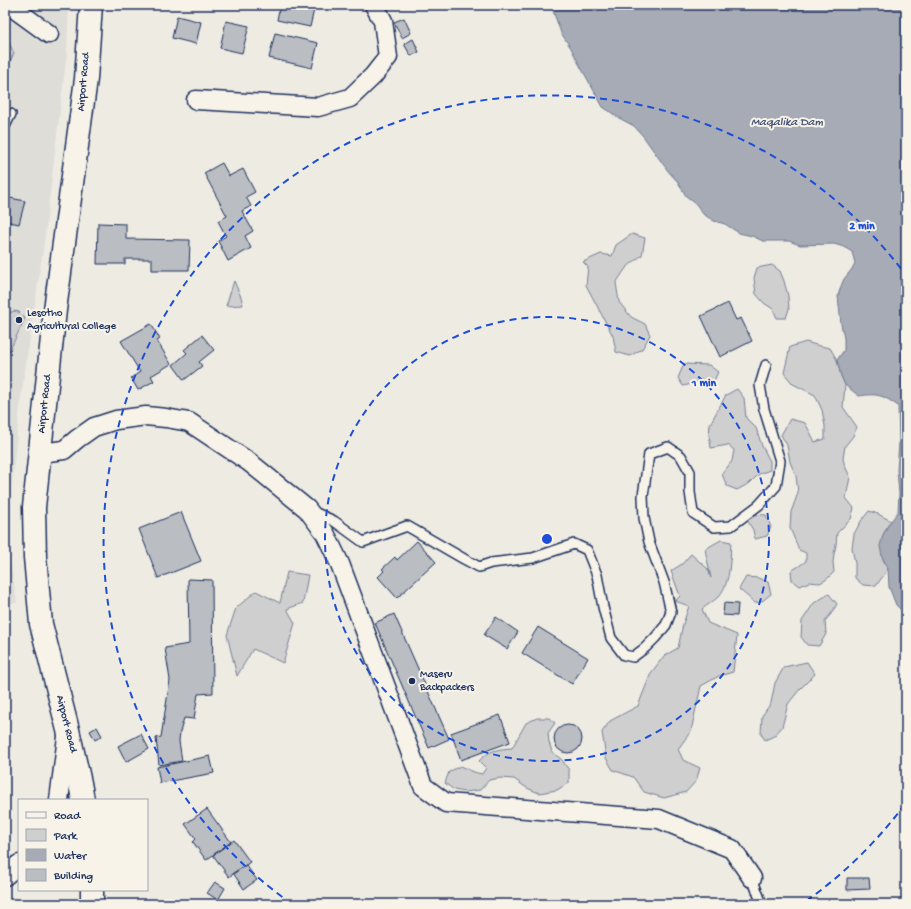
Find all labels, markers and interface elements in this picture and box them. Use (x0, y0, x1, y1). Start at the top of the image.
street label: Airport Road (75, 51, 93, 112)
water label: Maqalika Dam (751, 116, 823, 130)
text: 2 min (849, 220, 875, 234)
place label: Lesotho Agricultural College (27, 308, 116, 333)
marker: Lesotho Agricultural College (14, 315, 24, 325)
street label: Airport Road (36, 373, 54, 434)
text: 1 min (691, 377, 717, 391)
centre of rings (540, 532, 554, 546)
place label: Maseru Backpackers (419, 669, 475, 694)
marker: Maseru Backpackers (407, 676, 417, 686)
street label: Airport Road (53, 694, 79, 756)
legend (18, 799, 148, 891)
text: Road (54, 810, 81, 824)
text: Park (53, 830, 79, 844)
text: Water (54, 850, 88, 864)
text: Building (53, 870, 93, 884)

